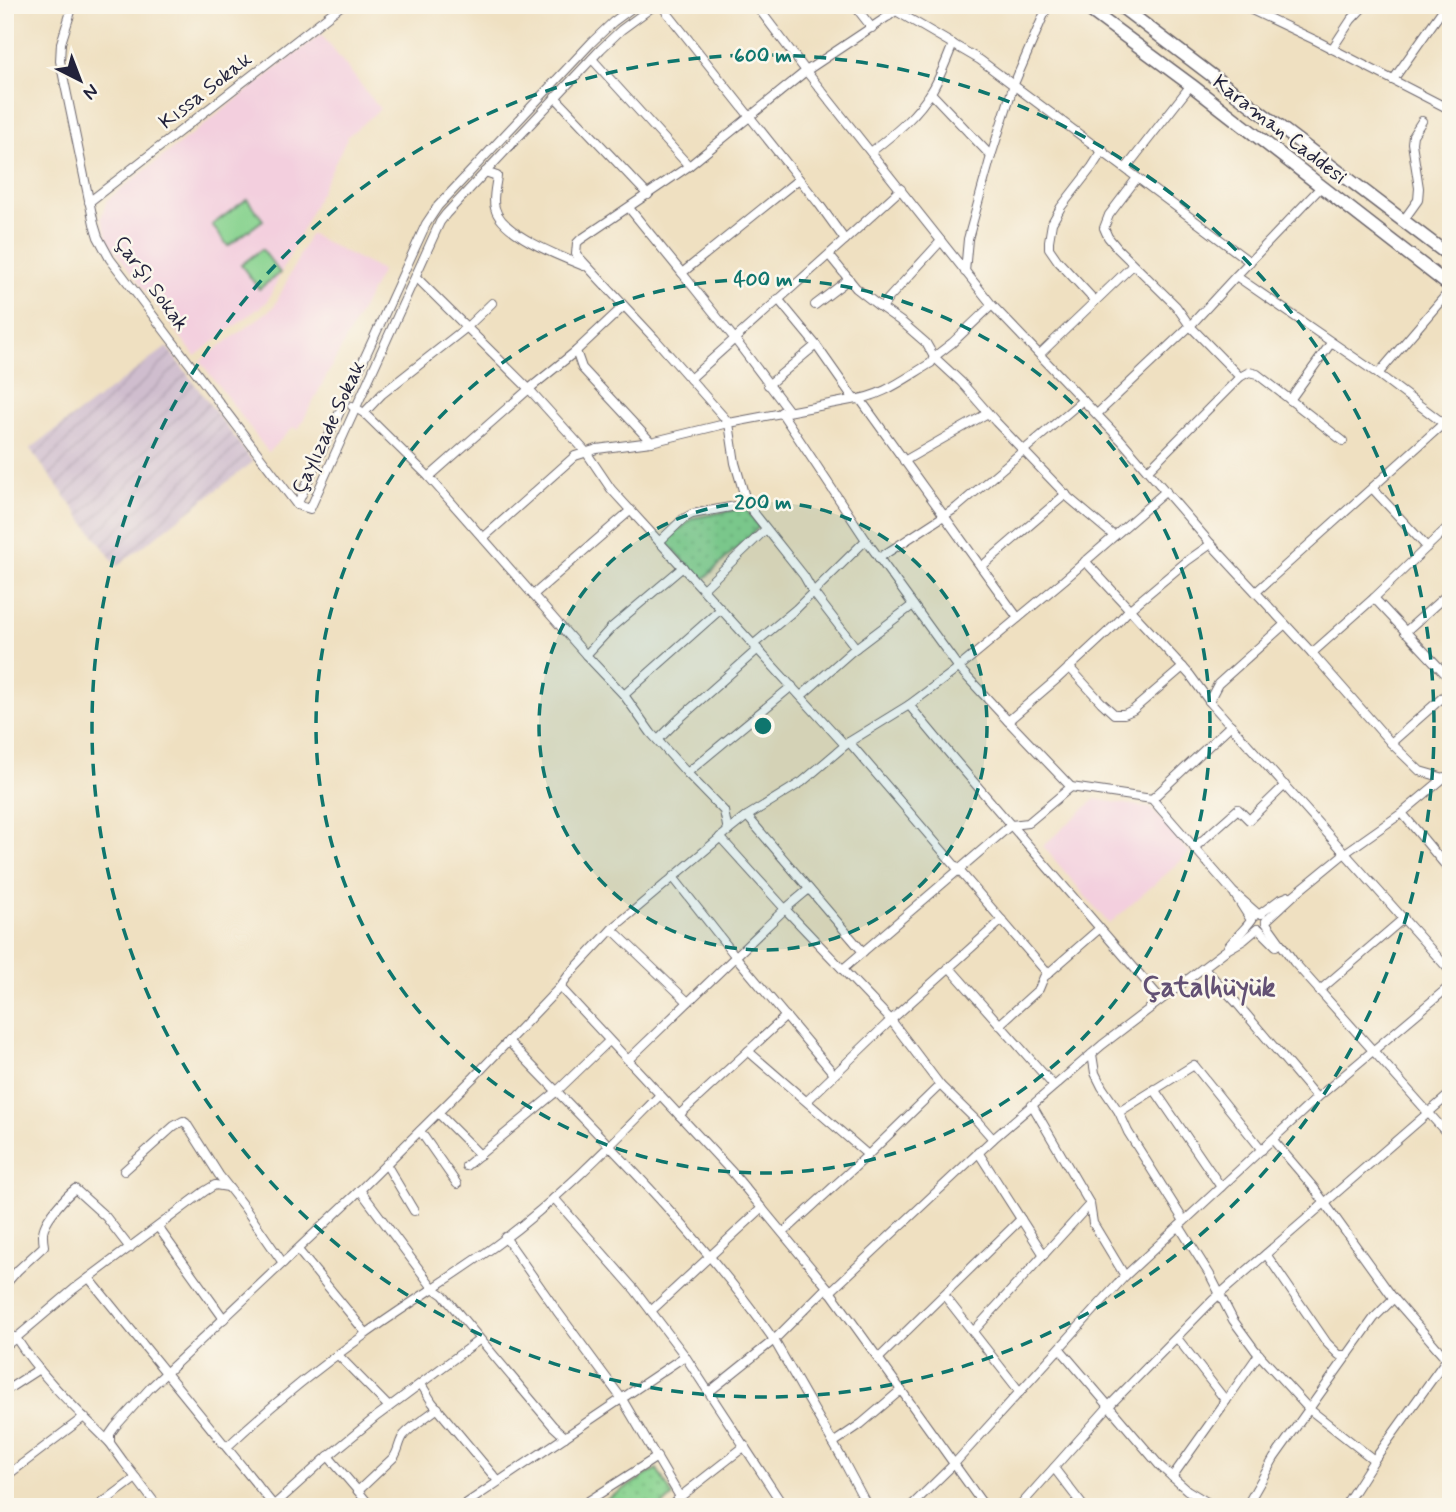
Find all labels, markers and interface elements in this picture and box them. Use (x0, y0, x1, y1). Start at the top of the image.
text: 600 m (734, 42, 792, 70)
street label: Kıssa Sokak (153, 45, 258, 136)
north arrow (46, 46, 116, 116)
street label: Karaman Caddesi (1206, 69, 1352, 191)
text: N (77, 78, 103, 105)
street label: Çarşı Sokak (107, 230, 195, 337)
text: 400 m (733, 266, 793, 294)
street label: Çaylızade Sokak (286, 356, 372, 499)
text: 200 m (734, 489, 792, 517)
centre of rings (751, 714, 775, 738)
district label: Çatalhüyük (1142, 970, 1276, 1007)

